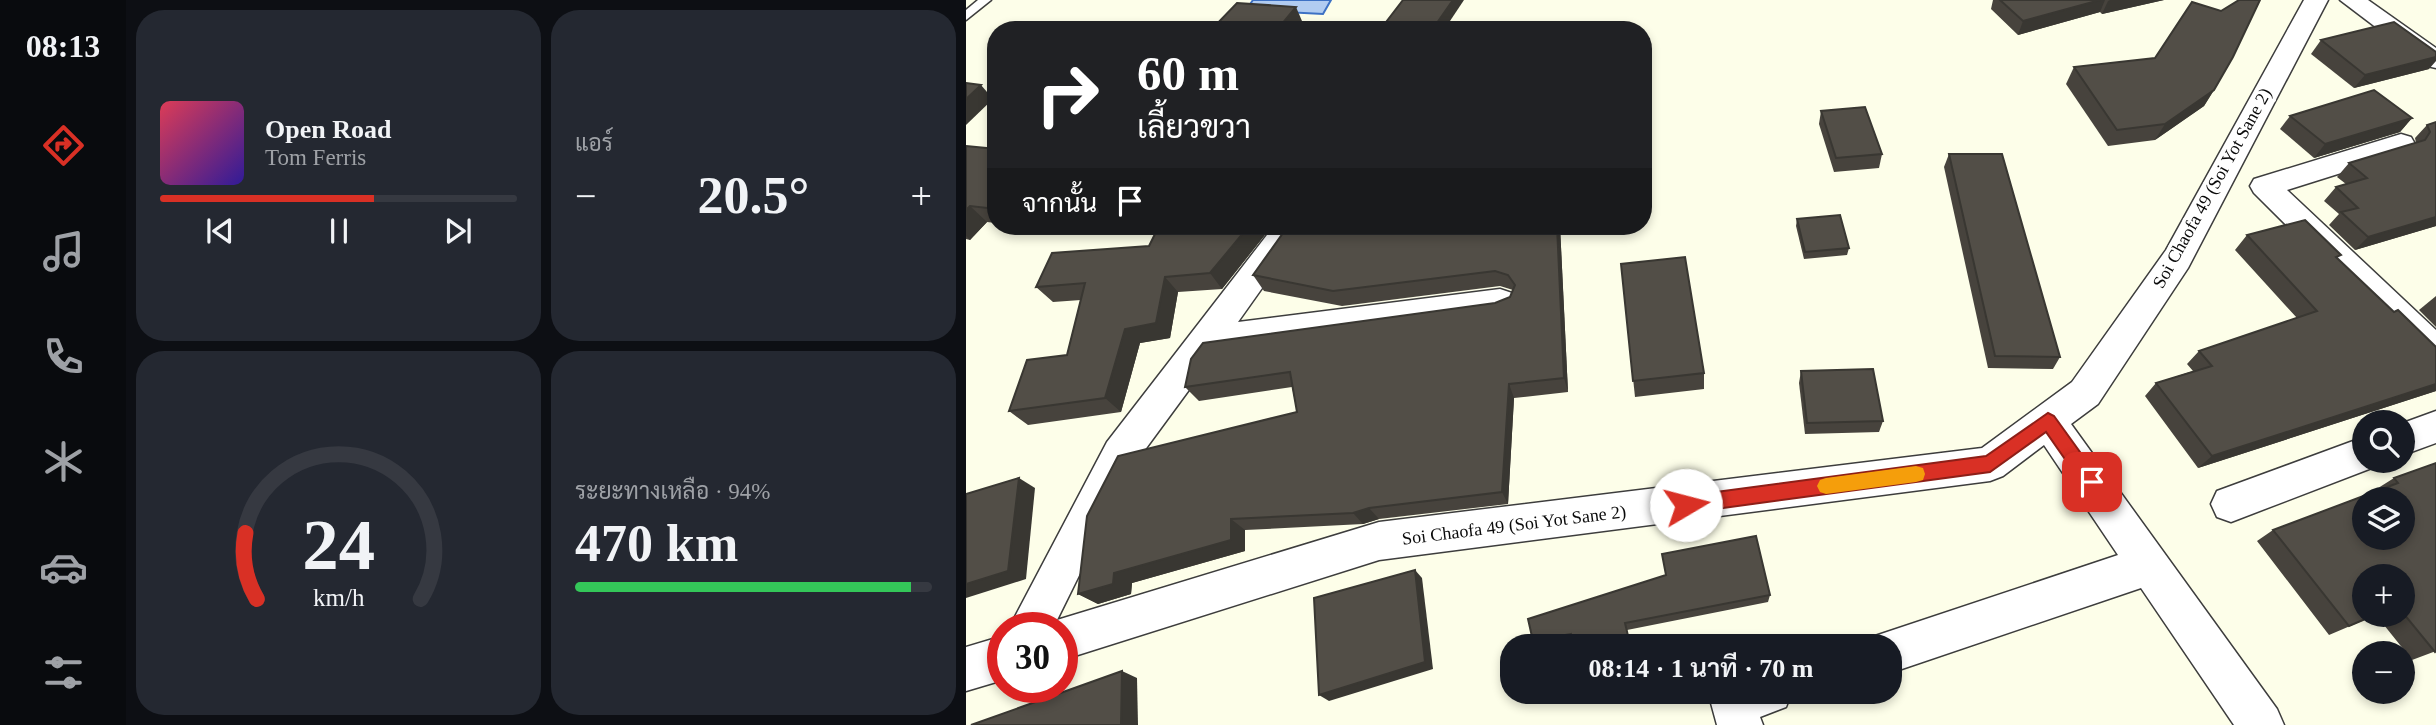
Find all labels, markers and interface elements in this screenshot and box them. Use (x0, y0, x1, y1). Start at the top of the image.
text: 08:13 (26, 28, 100, 64)
text: 60 m (1137, 46, 1239, 101)
icon: right (1022, 49, 1113, 140)
street label: Soi Chaofa 49 (Soi Yot Sane 2) (2149, 85, 2276, 292)
text: เลี้ยวขวา (1137, 109, 1251, 145)
text: Open Road (265, 115, 391, 144)
icon: directions (39, 121, 88, 170)
text: แอร์ (575, 131, 613, 156)
text: Tom Ferris (265, 145, 366, 170)
text: 20.5° (698, 167, 809, 224)
text: − (575, 175, 596, 217)
text: + (911, 175, 932, 217)
icon: arrive (1111, 182, 1149, 220)
text: จากนั้น (1022, 189, 1097, 218)
icon: previous (201, 212, 239, 250)
icon: pause (320, 212, 358, 250)
icon: next (439, 212, 477, 250)
icon: music (39, 227, 88, 276)
icon: phone (39, 332, 88, 381)
map controls (2352, 410, 2415, 704)
button: search (2352, 410, 2415, 473)
icon: climate (39, 437, 88, 486)
pin (2062, 452, 2122, 512)
icon: arrive (2073, 463, 2111, 501)
position arrow (1649, 468, 1723, 542)
text: ระยะทางเหลือ · 94% (575, 479, 770, 504)
button: layers (2352, 487, 2415, 550)
street label: Soi Chaofa 49 (Soi Yot Sane 2) (1401, 501, 1627, 550)
text: 24 (302, 504, 375, 585)
text: 470 km (575, 515, 738, 572)
icon: car (39, 543, 88, 592)
button: + (2352, 564, 2415, 627)
text: km/h (313, 584, 365, 611)
speed limit sign: 30 (987, 612, 1078, 703)
button: − (2352, 641, 2415, 704)
icon: filters (39, 648, 88, 697)
text: 08:14 · 1 นาที · 70 m (1589, 654, 1813, 683)

